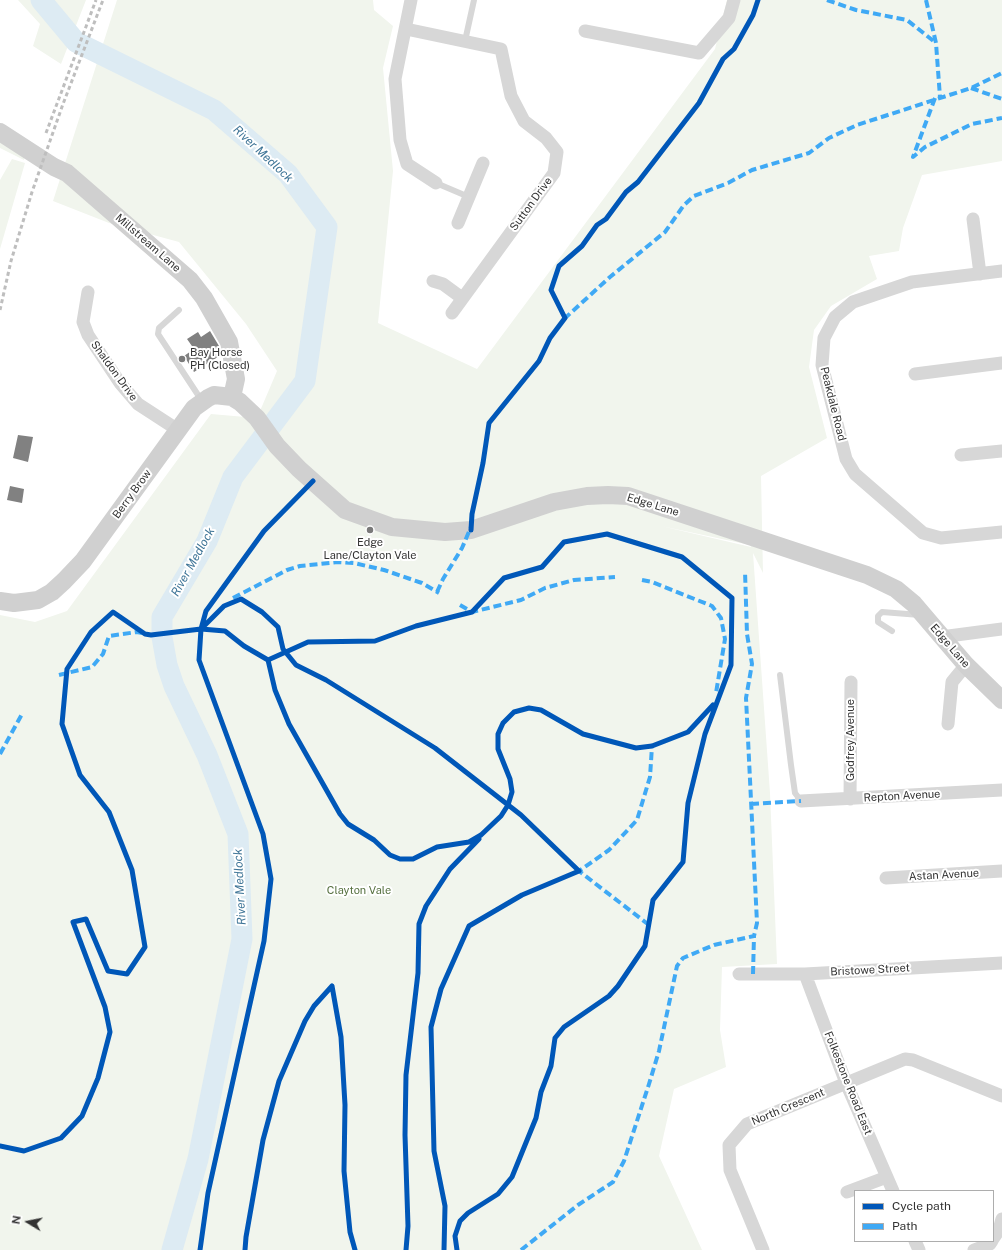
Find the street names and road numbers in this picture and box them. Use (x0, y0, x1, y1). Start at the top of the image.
street label: Sutton Drive (507, 175, 555, 233)
street label: Millstream Lane (113, 211, 183, 275)
street label: Shaldon Drive (88, 338, 140, 404)
street label: Peakdale Road (817, 366, 849, 442)
street label: Berry Brow (110, 467, 154, 521)
street label: Edge Lane (625, 491, 681, 519)
street label: Edge Lane (927, 621, 973, 671)
street label: Godfrey Avenue (844, 699, 858, 781)
street label: Repton Avenue (863, 787, 941, 805)
street label: Astan Avenue (909, 867, 979, 883)
street label: Bristowe Street (830, 961, 910, 979)
street label: Folkestone Road East (821, 1029, 875, 1137)
street label: North Crescent (750, 1086, 826, 1128)

